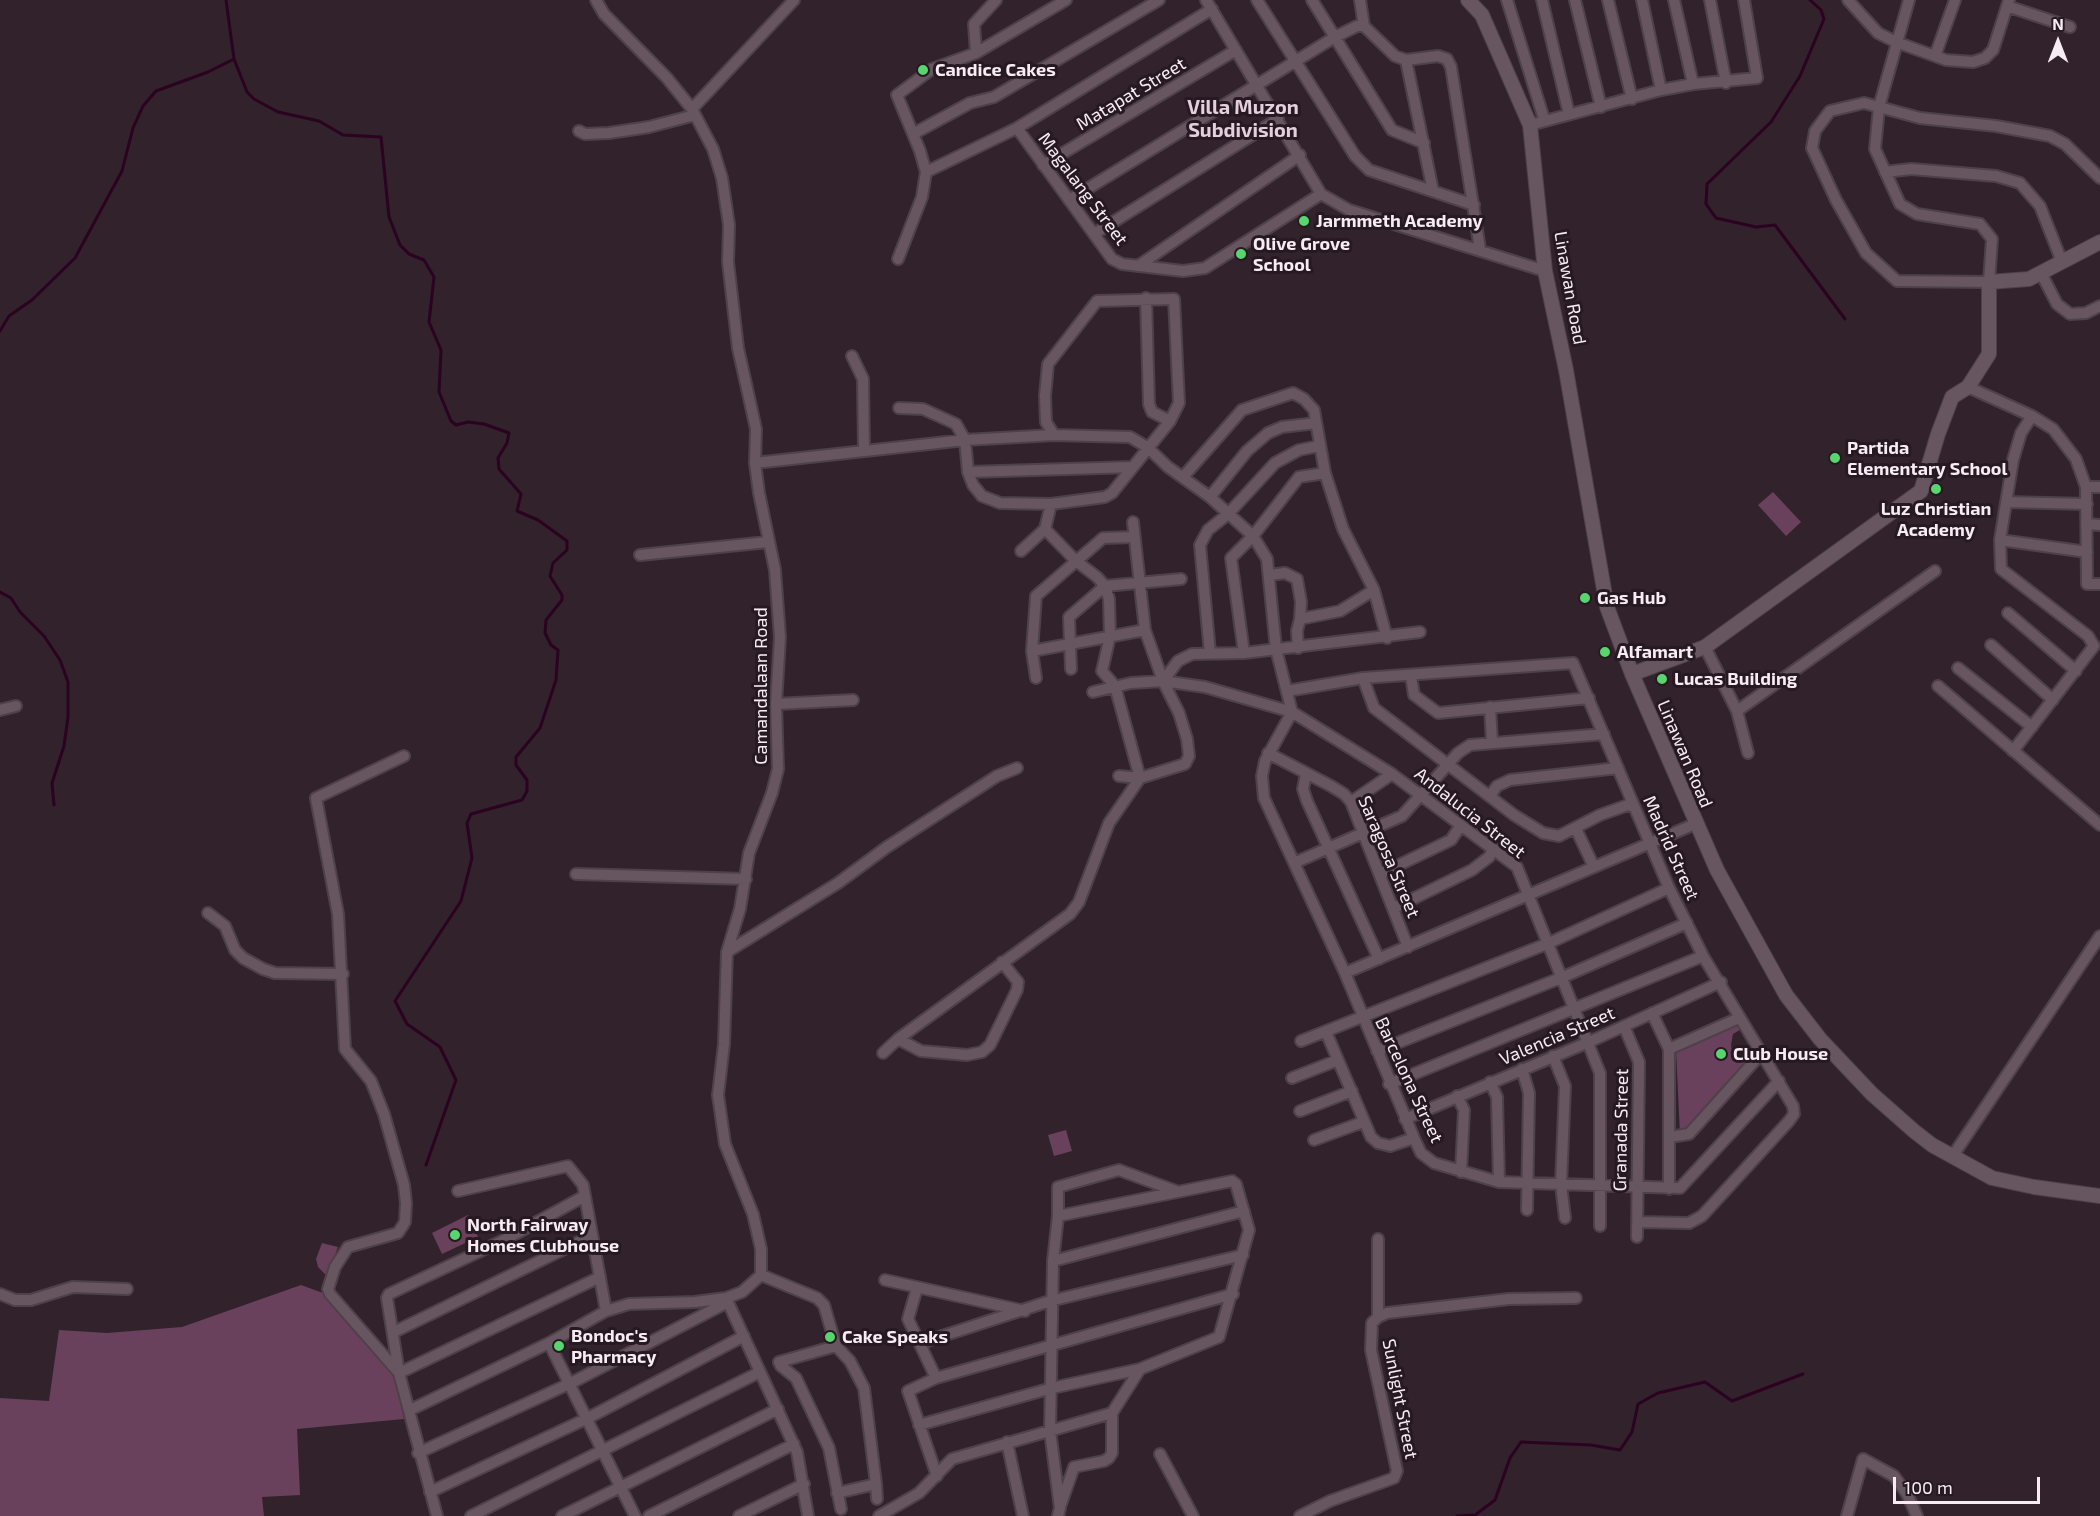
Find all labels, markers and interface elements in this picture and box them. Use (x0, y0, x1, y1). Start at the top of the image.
north arrow (2028, 12, 2088, 72)
text: N (2052, 14, 2064, 33)
street label: Matapat Street (1072, 53, 1190, 135)
place label: Candice Cakes (935, 59, 1056, 81)
marker: Candice Cakes (916, 63, 930, 77)
district label: Villa Muzon Subdivision (1187, 95, 1299, 142)
street label: Magalang Street (1034, 128, 1132, 250)
place label: Jarmmeth Academy (1316, 210, 1483, 232)
marker: Jarmmeth Academy (1297, 214, 1311, 228)
street label: Linawan Road (1549, 230, 1591, 346)
place label: Olive Grove School (1253, 233, 1350, 276)
marker: Olive Grove School (1234, 247, 1248, 261)
place label: Partida Elementary School (1847, 437, 2007, 480)
marker: Partida Elementary School (1828, 451, 1842, 465)
marker: Luz Christian Academy (1929, 482, 1943, 496)
place label: Luz Christian Academy (1881, 498, 1991, 540)
place label: Gas Hub (1597, 587, 1666, 609)
marker: Gas Hub (1578, 591, 1592, 605)
street label: Camandalaan Road (750, 607, 772, 765)
place label: Alfamart (1617, 641, 1693, 663)
marker: Alfamart (1598, 645, 1612, 659)
place label: Lucas Building (1674, 668, 1797, 690)
marker: Lucas Building (1655, 672, 1669, 686)
street label: Linawan Road (1653, 697, 1717, 811)
street label: Andalucia Street (1410, 763, 1530, 863)
street label: Madrid Street (1638, 792, 1704, 904)
street label: Saragosa Street (1354, 793, 1424, 921)
street label: Valencia Street (1496, 1002, 1618, 1070)
street label: Barcelona Street (1370, 1014, 1448, 1146)
place label: Club House (1733, 1043, 1828, 1065)
marker: Club House (1714, 1047, 1728, 1061)
street label: Granada Street (1609, 1068, 1633, 1192)
place label: North Fairway Homes Clubhouse (467, 1214, 619, 1256)
marker: North Fairway Homes Clubhouse (448, 1228, 462, 1242)
place label: Bondoc's Pharmacy (571, 1325, 656, 1368)
place label: Cake Speaks (842, 1326, 948, 1348)
marker: Cake Speaks (823, 1330, 837, 1344)
street label: Sunlight Street (1378, 1337, 1422, 1461)
marker: Bondoc's Pharmacy (552, 1339, 566, 1353)
scale bar (1896, 1465, 2043, 1503)
text: 100 m (1904, 1476, 1953, 1498)

